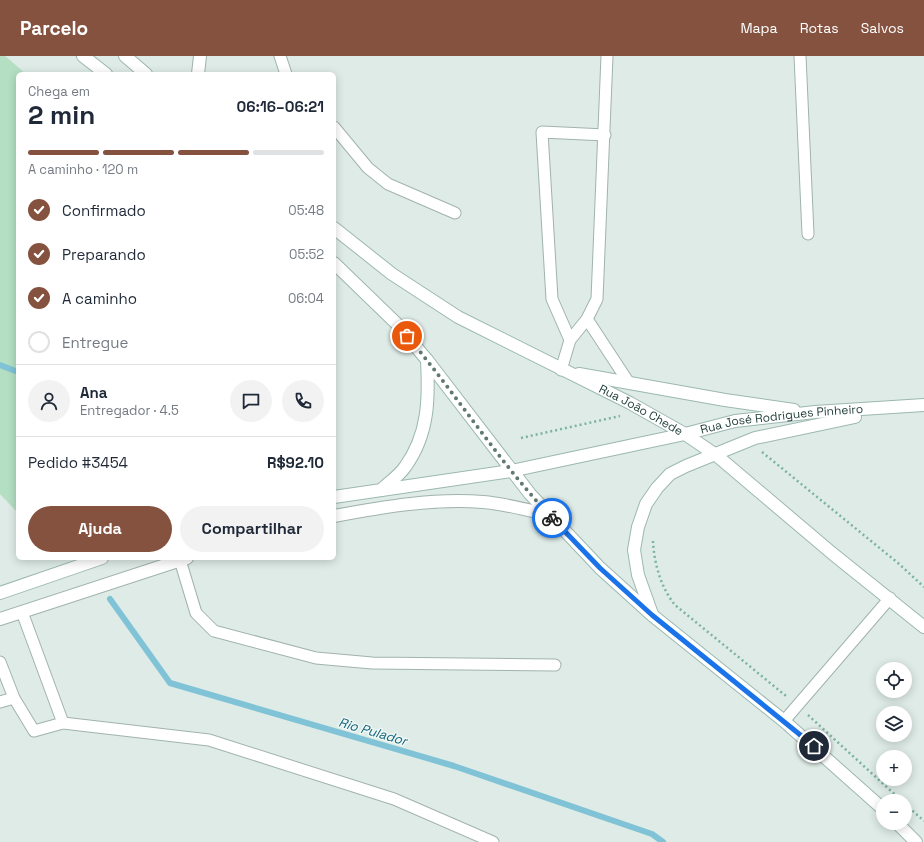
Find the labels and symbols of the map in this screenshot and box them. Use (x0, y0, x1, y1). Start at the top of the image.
pin (390, 319, 424, 353)
street label: Rua João Chede (596, 381, 686, 439)
street label: Rua José Rodrigues Pinheiro (699, 401, 864, 438)
courier (532, 498, 572, 538)
water label: Rio Pulador (337, 714, 411, 750)
pin (797, 729, 831, 763)

